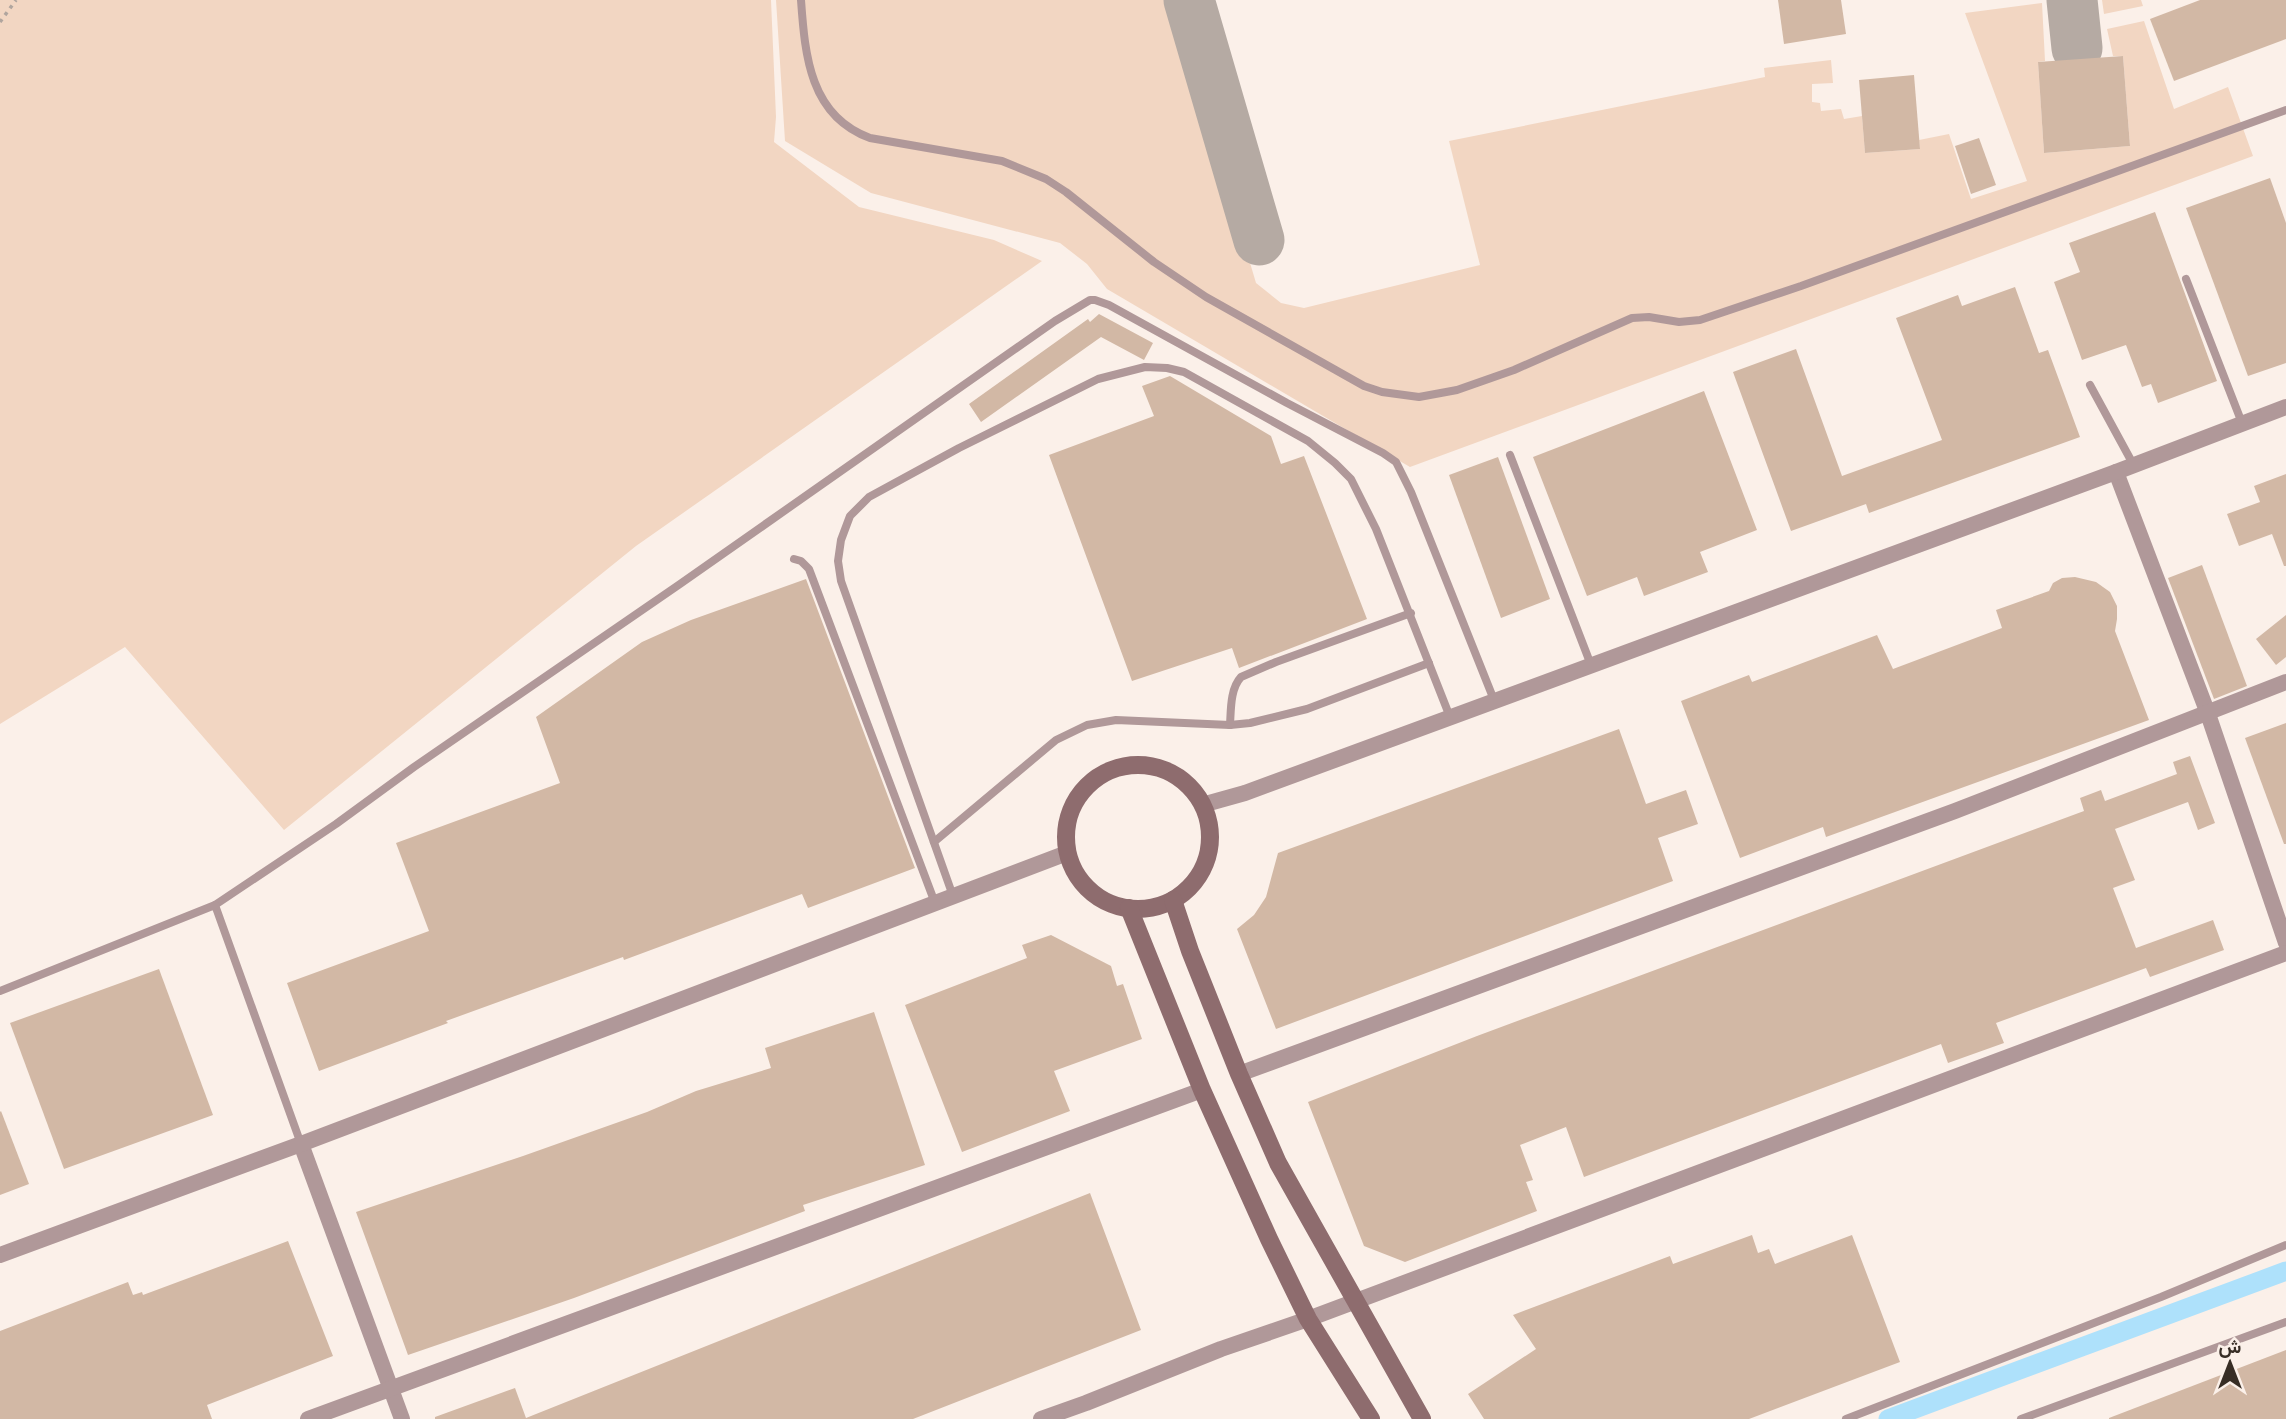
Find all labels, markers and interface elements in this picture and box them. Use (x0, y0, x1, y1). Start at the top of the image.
north arrow (2195, 1328, 2265, 1398)
text: ش (2219, 1334, 2242, 1358)

